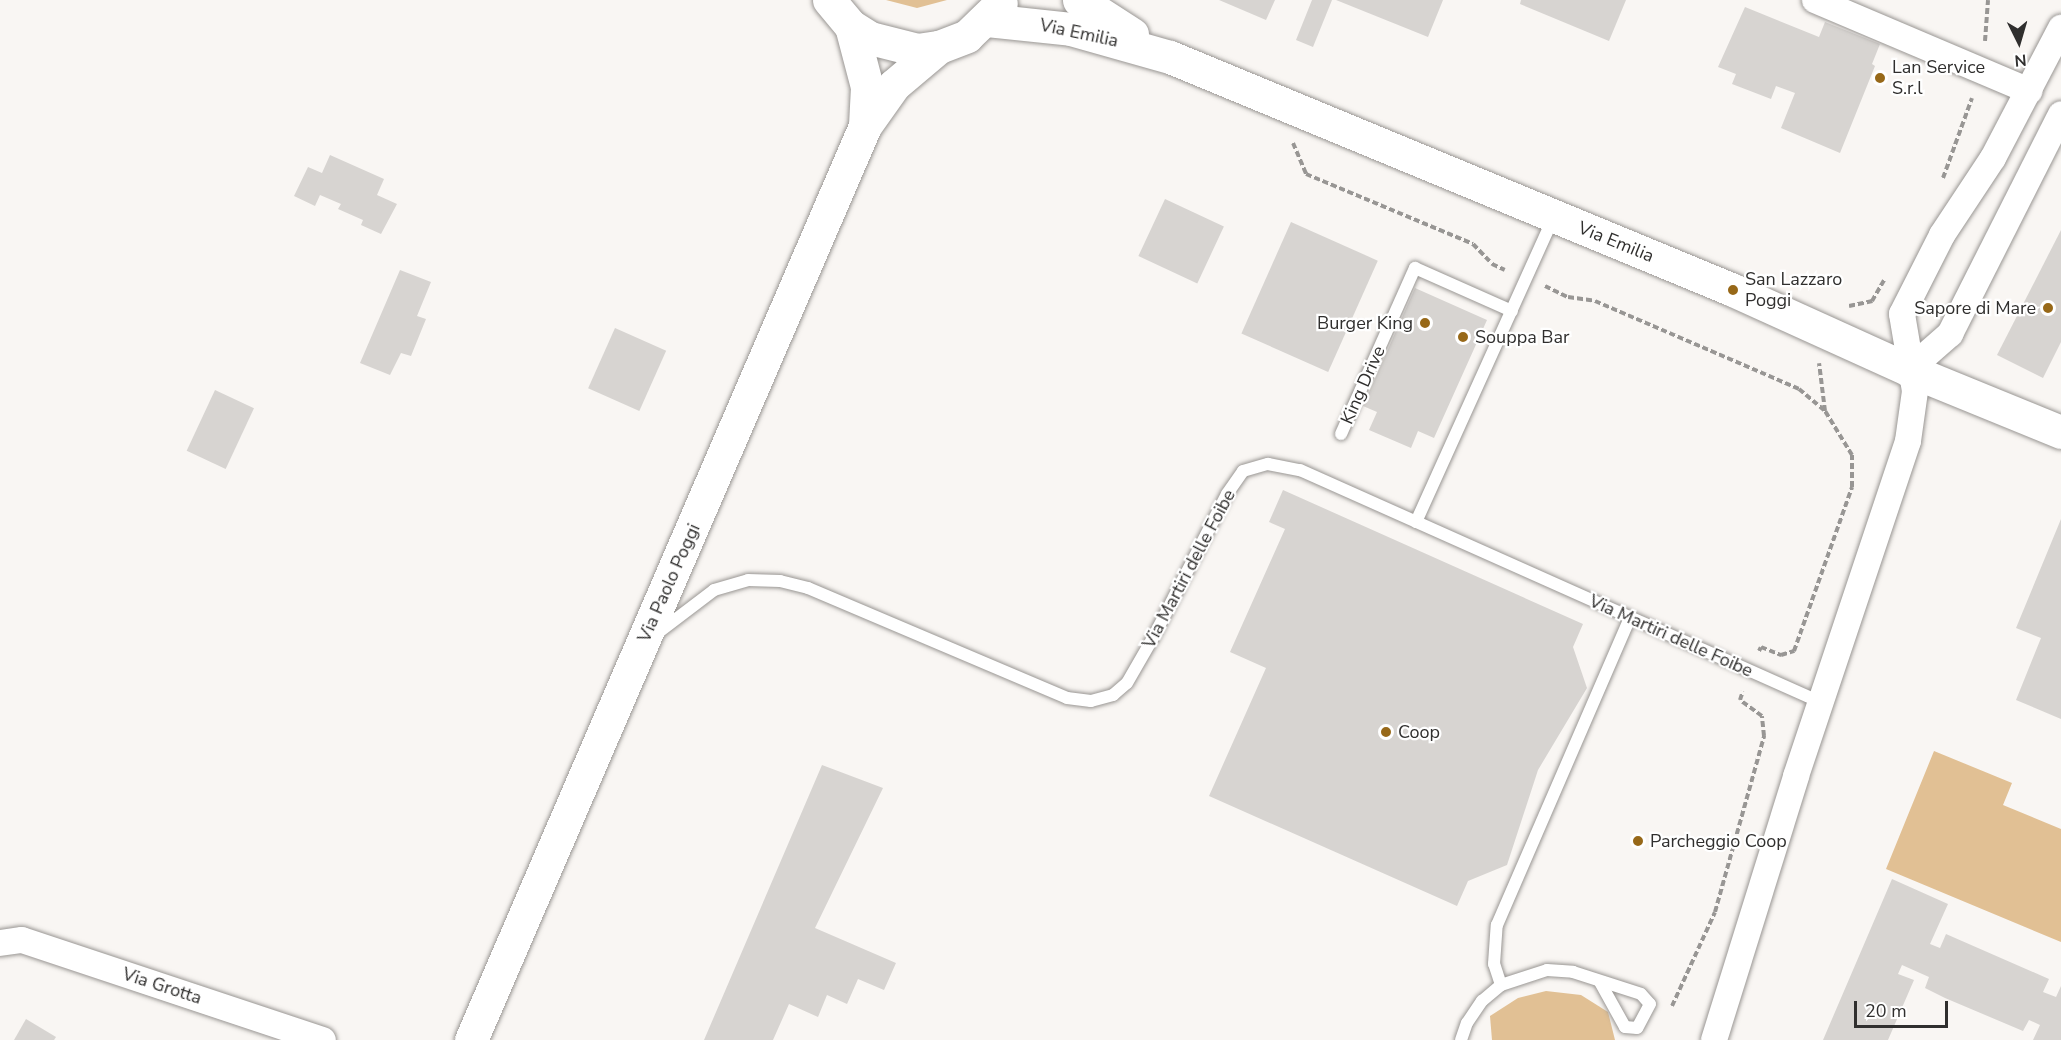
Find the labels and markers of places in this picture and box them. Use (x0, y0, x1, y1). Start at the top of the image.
place label: Lan Service S.r.l (1892, 57, 1985, 100)
marker: Lan Service S.r.l (1873, 71, 1887, 85)
place label: San Lazzaro Poggi (1745, 269, 1842, 312)
marker: San Lazzaro Poggi (1726, 283, 1740, 297)
place label: Sapore di Mare (1914, 297, 2036, 319)
marker: Sapore di Mare (2041, 301, 2055, 315)
place label: Burger King (1317, 312, 1413, 334)
marker: Burger King (1418, 316, 1432, 330)
place label: Souppa Bar (1475, 326, 1569, 348)
marker: Souppa Bar (1456, 330, 1470, 344)
place label: Coop (1398, 721, 1440, 743)
marker: Coop (1379, 725, 1393, 739)
place label: Parcheggio Coop (1650, 830, 1787, 852)
marker: Parcheggio Coop (1631, 834, 1645, 848)

